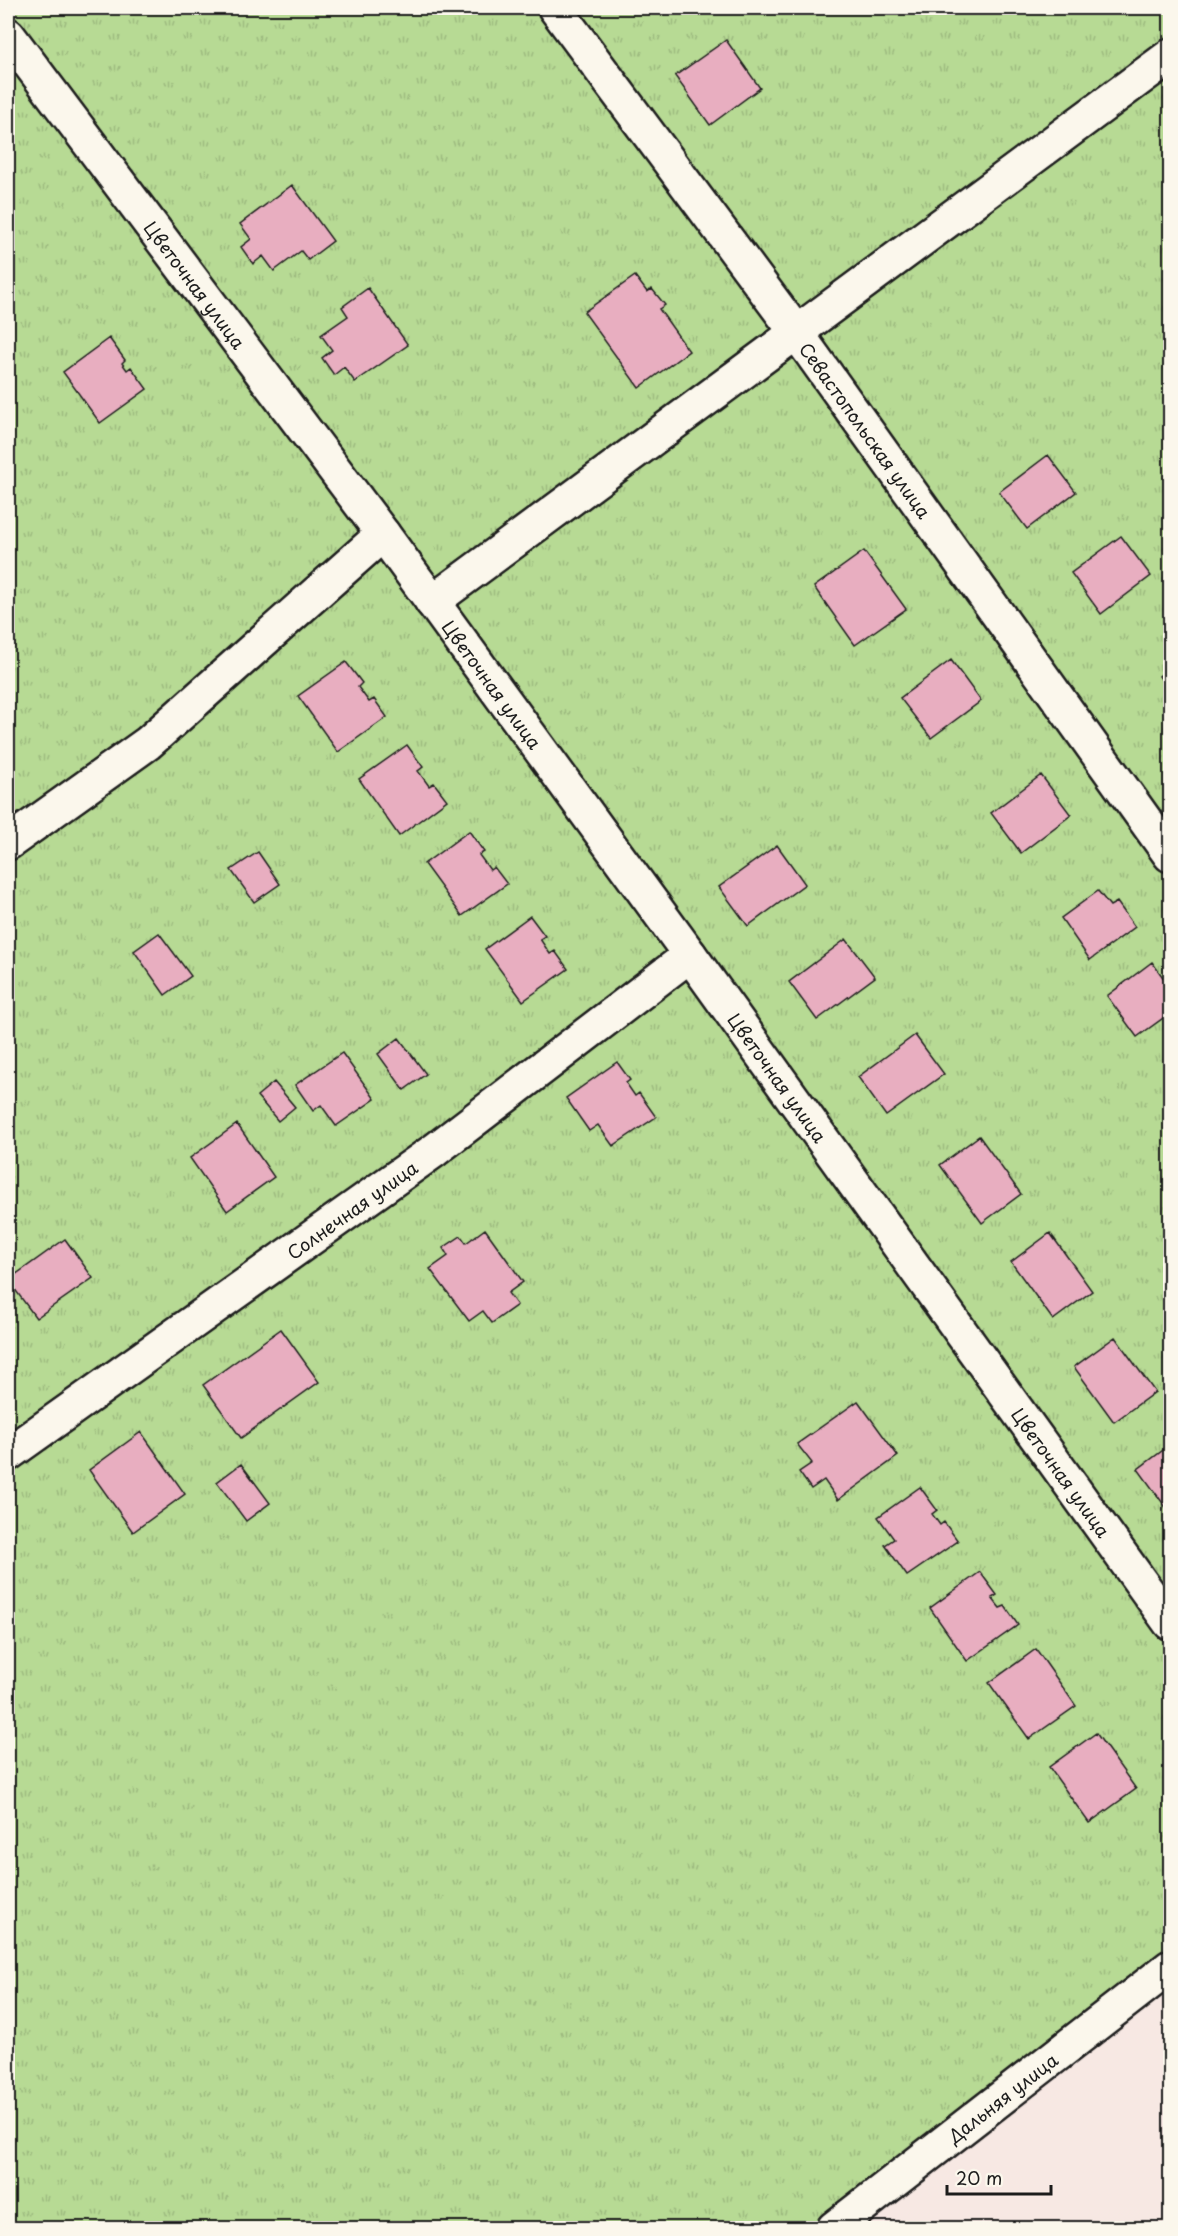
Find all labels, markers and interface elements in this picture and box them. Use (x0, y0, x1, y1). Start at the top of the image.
street label: Цветочная улица (138, 215, 253, 355)
street label: Севастопольская улица (794, 336, 939, 524)
street label: Цветочная улица (436, 614, 549, 755)
street label: Цветочная улица (722, 1007, 834, 1148)
street label: Солнечная улица (281, 1153, 423, 1265)
street label: Цветочная улица (1006, 1402, 1118, 1543)
street label: Дальняя улица (941, 2045, 1064, 2149)
scale bar (947, 2158, 1050, 2196)
text: 20 m (956, 2164, 1002, 2191)

